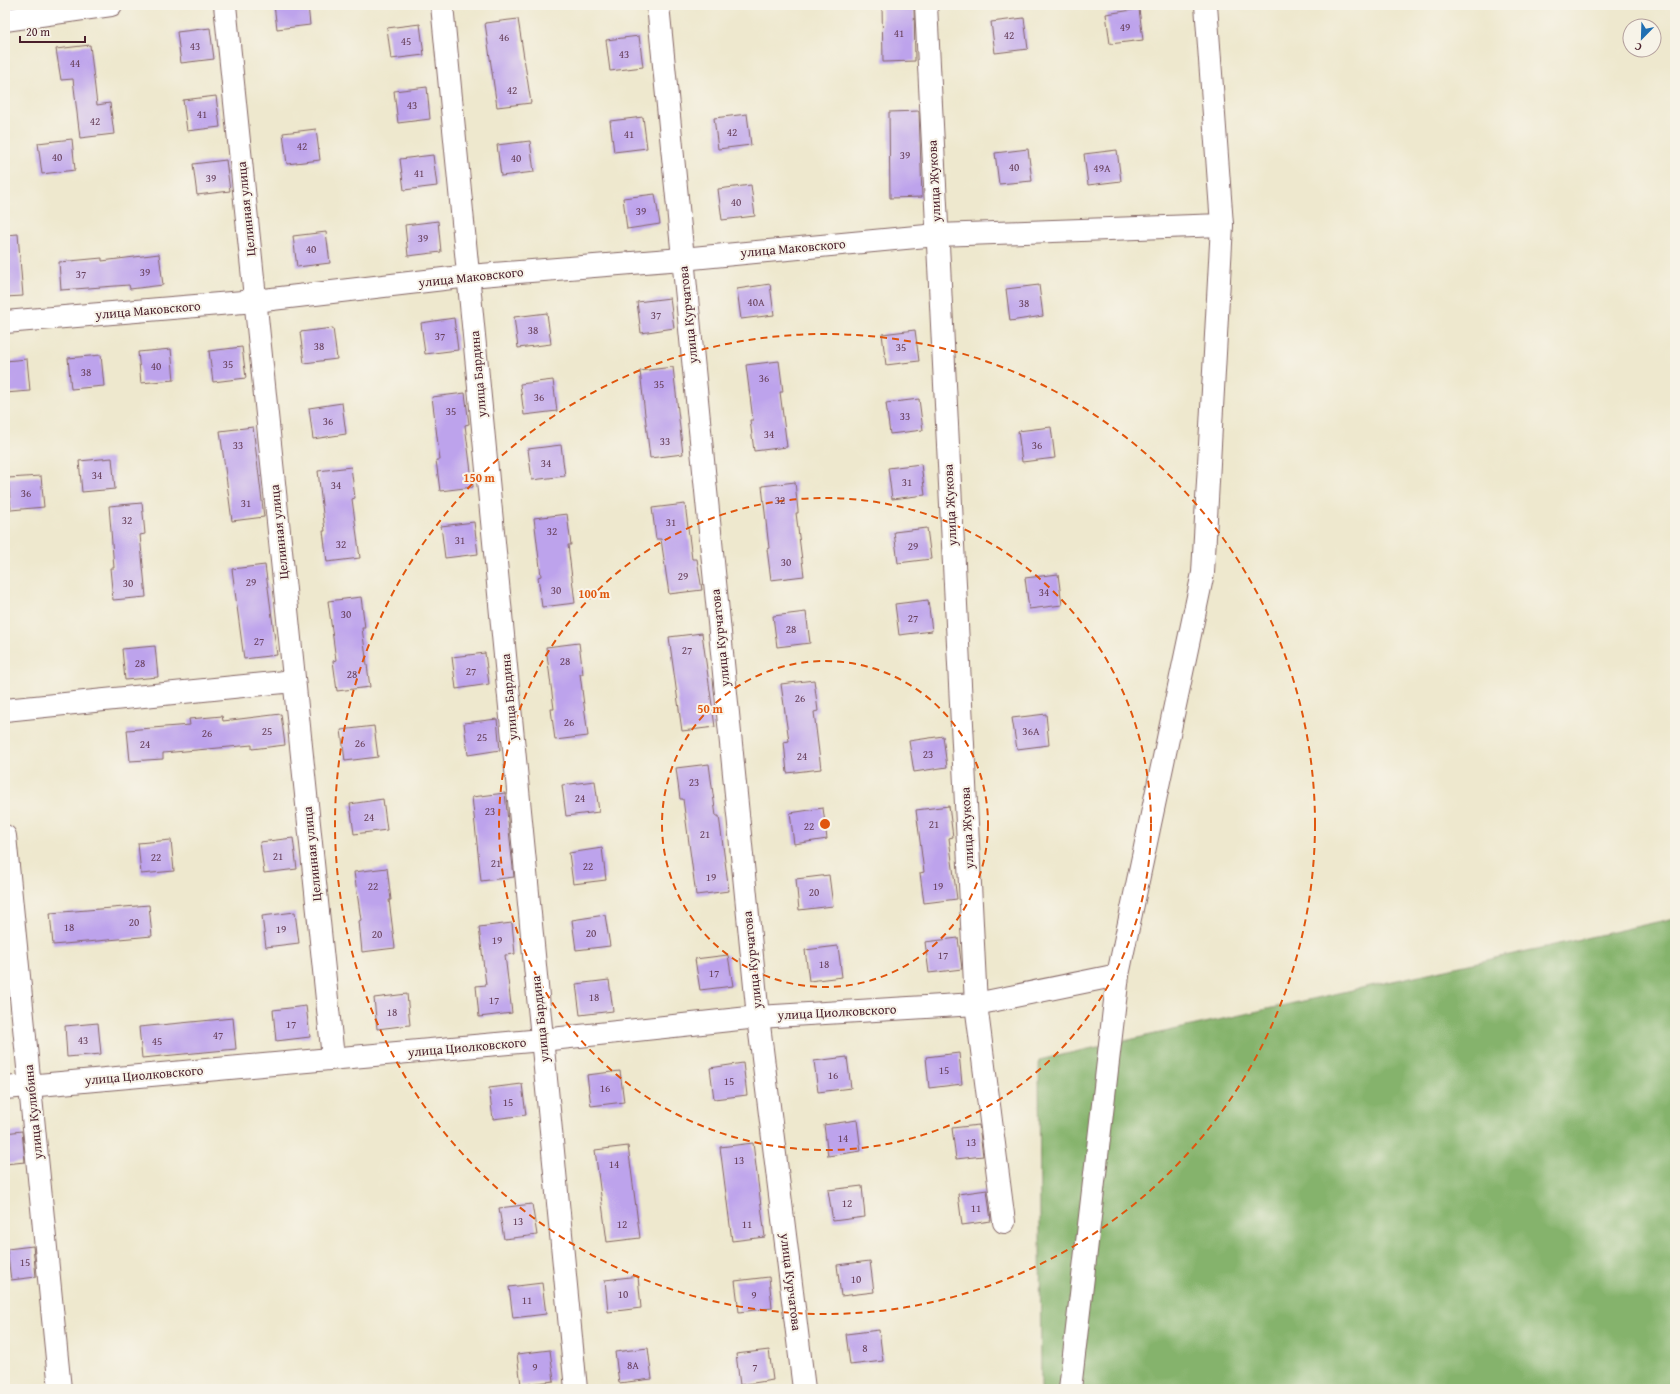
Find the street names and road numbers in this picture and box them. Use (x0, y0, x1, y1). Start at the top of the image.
street label: улица Жукова (922, 139, 946, 223)
street label: Целинная улица (231, 160, 260, 257)
street label: улица Маковского (739, 234, 847, 262)
street label: улица Маковского (417, 262, 525, 292)
street label: улица Курчатова (673, 264, 703, 366)
street label: улица Маковского (94, 296, 202, 324)
street label: улица Бардина (465, 329, 491, 419)
street label: улица Жукова (938, 463, 962, 547)
street label: Целинная улица (264, 483, 293, 580)
street label: улица Курчатова (705, 587, 735, 689)
street label: улица Бардина (496, 652, 522, 742)
street label: улица Жукова (955, 786, 979, 870)
street label: Целинная улица (297, 805, 326, 902)
street label: улица Курчатова (737, 909, 767, 1011)
street label: улица Бардина (526, 974, 554, 1064)
street label: улица Циолковского (776, 999, 897, 1025)
street label: улица Циолковского (406, 1032, 527, 1062)
street label: улица Циолковского (83, 1060, 204, 1090)
street label: улица Кулибина (18, 1063, 48, 1162)
street label: улица Курчатова (775, 1231, 807, 1333)

